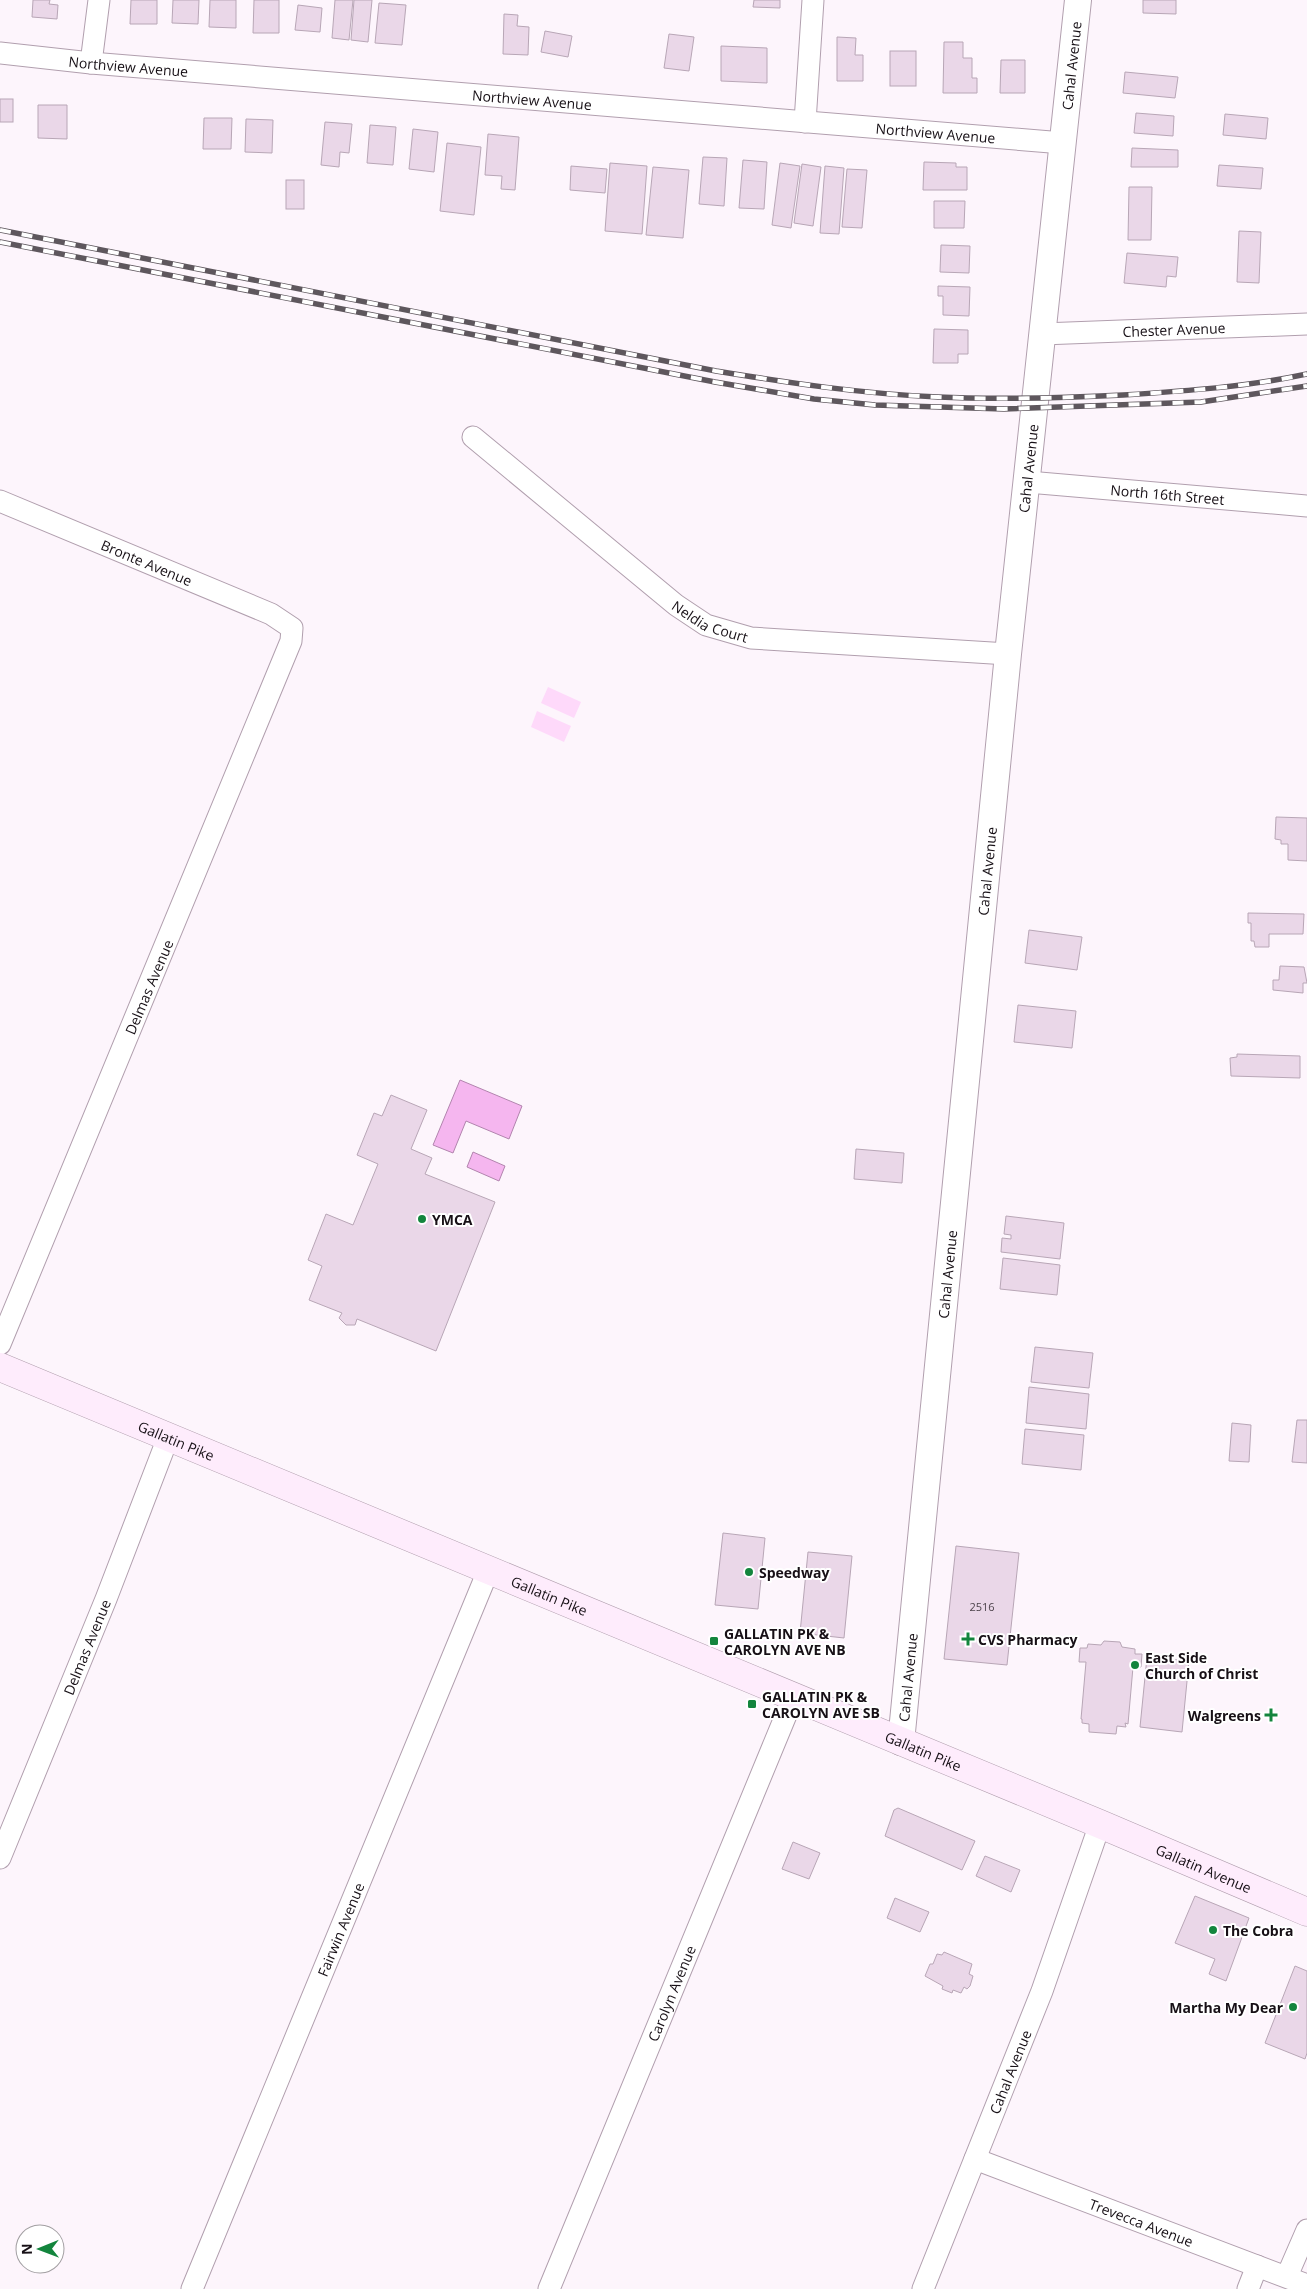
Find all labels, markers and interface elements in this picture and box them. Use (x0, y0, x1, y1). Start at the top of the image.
street label: Cahal Avenue (1057, 20, 1085, 111)
street label: Northview Avenue (68, 51, 189, 80)
street label: Northview Avenue (471, 85, 593, 114)
street label: Northview Avenue (875, 118, 996, 147)
street label: Chester Avenue (1122, 318, 1226, 340)
street label: Cahal Avenue (1014, 423, 1042, 514)
street label: North 16th Street (1110, 480, 1225, 508)
street label: Bronte Avenue (98, 535, 195, 590)
street label: Neldia Court (669, 596, 750, 646)
street label: Cahal Avenue (973, 826, 1000, 916)
street label: Delmas Avenue (120, 937, 178, 1037)
place label: YMCA (432, 1210, 473, 1229)
marker: YMCA (416, 1213, 428, 1225)
street label: Cahal Avenue (933, 1229, 961, 1319)
street label: Gallatin Pike (135, 1416, 217, 1465)
place label: Speedway (759, 1563, 829, 1582)
marker: Speedway (743, 1566, 755, 1578)
street label: Gallatin Pike (509, 1571, 591, 1620)
street label: Delmas Avenue (58, 1596, 114, 1698)
house number: 2516 (969, 1599, 995, 1614)
place label: GALLATIN PK & CAROLYN AVE NB (724, 1624, 846, 1659)
place label: CVS Pharmacy (978, 1630, 1078, 1649)
street label: Cahal Avenue (894, 1632, 921, 1723)
marker: CVS Pharmacy (962, 1633, 974, 1645)
marker: GALLATIN PK & CAROLYN AVE NB (708, 1635, 720, 1647)
place label: East Side Church of Christ (1145, 1648, 1258, 1683)
marker: East Side Church of Christ (1129, 1659, 1141, 1671)
place label: GALLATIN PK & CAROLYN AVE SB (762, 1687, 880, 1722)
marker: GALLATIN PK & CAROLYN AVE SB (746, 1698, 758, 1710)
place label: Walgreens (1188, 1706, 1261, 1725)
marker: Walgreens (1265, 1709, 1277, 1721)
street label: Gallatin Pike (883, 1726, 965, 1775)
street label: Gallatin Avenue (1153, 1839, 1255, 1897)
street label: Fairwin Avenue (312, 1880, 368, 1979)
place label: The Cobra (1223, 1921, 1293, 1940)
marker: The Cobra (1207, 1924, 1219, 1936)
street label: Carolyn Avenue (643, 1942, 699, 2044)
place label: Martha My Dear (1169, 1998, 1284, 2017)
marker: Martha My Dear (1287, 2001, 1299, 2013)
street label: Cahal Avenue (984, 2027, 1035, 2117)
street label: Trevecca Avenue (1087, 2194, 1196, 2251)
north arrow (15, 2224, 65, 2274)
text: N (17, 2243, 36, 2255)

